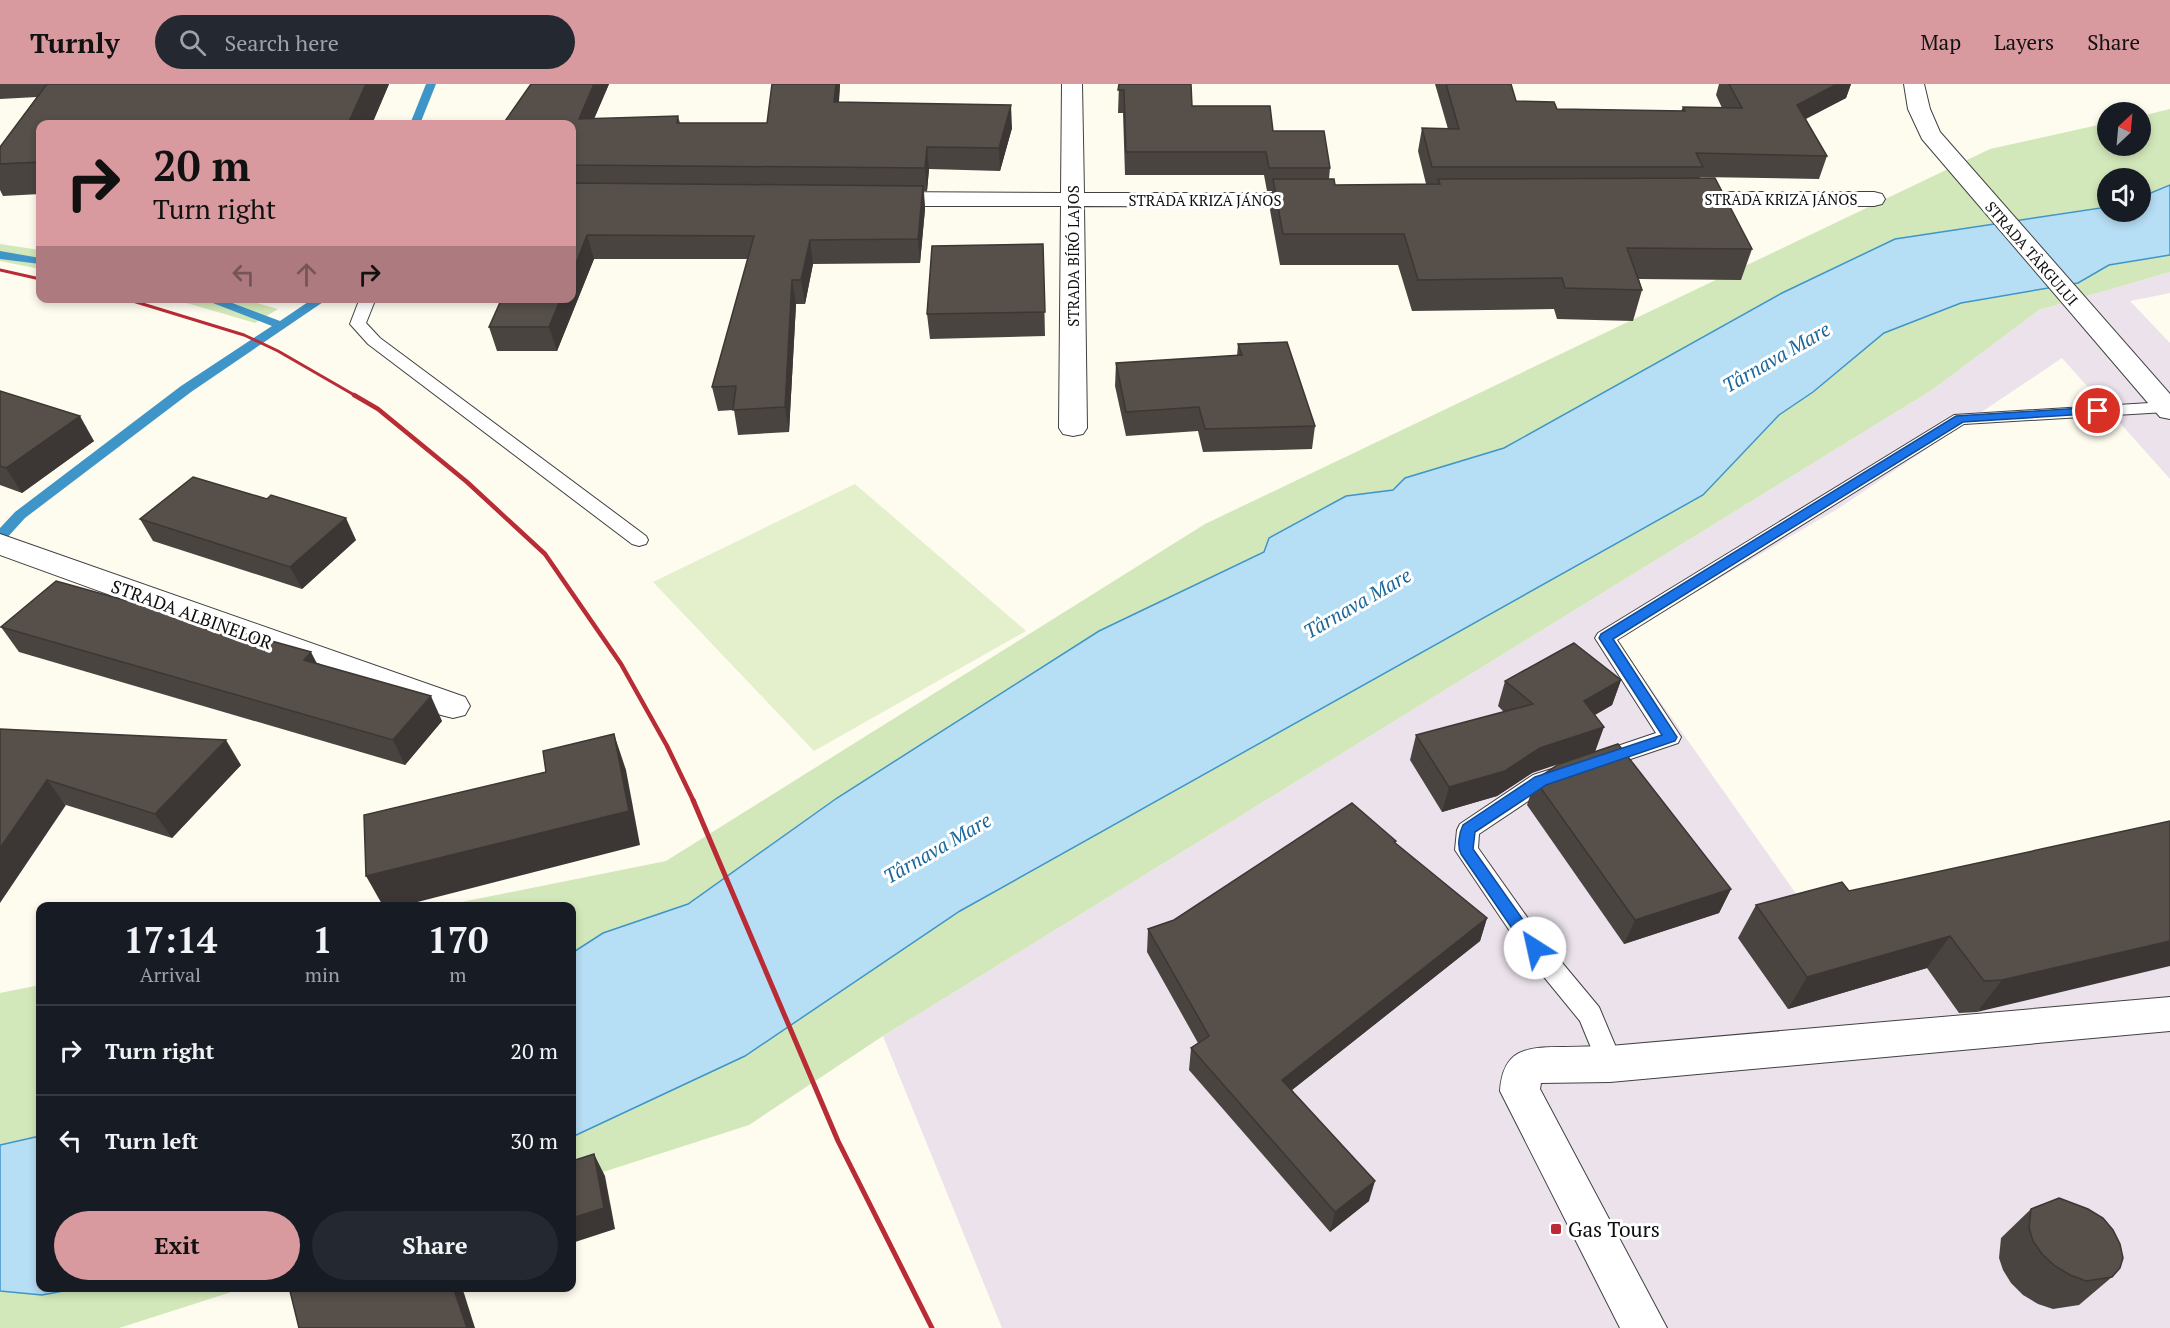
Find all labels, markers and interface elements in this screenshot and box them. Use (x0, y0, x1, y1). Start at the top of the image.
search box (155, 15, 575, 69)
text: Turnly (30, 24, 119, 61)
icon: search (176, 26, 209, 59)
text: Search here (224, 28, 339, 57)
text: Map (1920, 28, 1961, 56)
text: Layers (1994, 28, 2054, 56)
text: Share (2087, 28, 2140, 56)
north arrow (2097, 102, 2151, 156)
map controls (2097, 102, 2151, 222)
text: 20 m (153, 137, 251, 193)
icon: right (54, 144, 132, 222)
button: sound (2097, 168, 2151, 222)
street label: STRADA BÍRÓ LAJOS (1063, 185, 1083, 327)
street label: STRADA KRIZA JÁNOS (1704, 189, 1858, 209)
street label: STRADA KRIZA JÁNOS (1128, 190, 1282, 210)
text: Turn right (153, 191, 276, 227)
street label: STRADA TÂRGULUI (1981, 197, 2083, 309)
icon: left (227, 258, 260, 291)
icon: ahead (290, 258, 323, 291)
icon: right (353, 258, 386, 291)
water label: Târnava Mare (1717, 315, 1835, 399)
pin (2072, 385, 2123, 436)
icon: arrive (2081, 394, 2114, 427)
water label: Târnava Mare (1298, 561, 1416, 645)
street label: STRADA ALBINELOR (108, 574, 276, 654)
water label: Târnava Mare (878, 806, 996, 890)
text: 17:14 (124, 916, 217, 963)
text: 1 (312, 916, 333, 963)
text: 170 (427, 916, 488, 963)
position arrow (1503, 916, 1567, 980)
text: Arrival (140, 961, 201, 988)
text: min (305, 961, 340, 988)
text: m (449, 961, 467, 988)
icon: right (54, 1034, 87, 1067)
text: Turn right (105, 1036, 214, 1065)
text: 20 m (510, 1036, 558, 1065)
icon: left (54, 1124, 87, 1157)
text: Turn left (105, 1126, 198, 1155)
text: 30 m (510, 1126, 558, 1155)
button: Exit (54, 1211, 300, 1280)
button: Share (312, 1211, 558, 1280)
place label: Gas Tours (1568, 1215, 1660, 1243)
marker: Gas Tours (1549, 1222, 1563, 1236)

